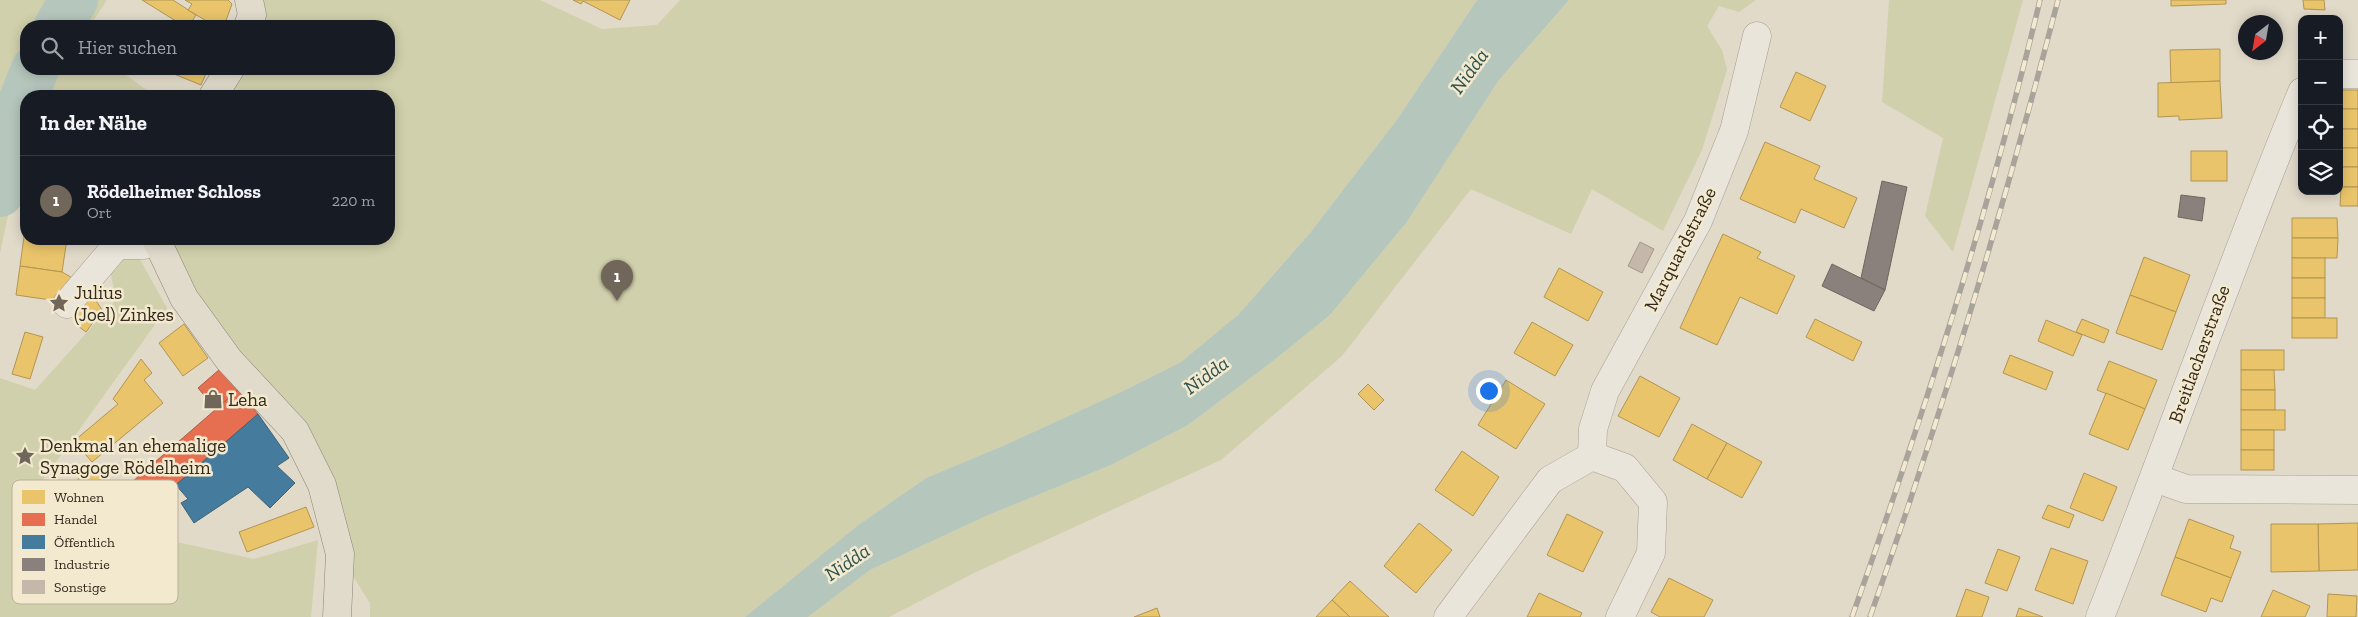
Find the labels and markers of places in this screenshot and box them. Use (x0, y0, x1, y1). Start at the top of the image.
pin: 1 (601, 260, 633, 301)
place label: Julius (Joel) Zinkes (74, 281, 174, 326)
place icon: Julius (Joel) Zinkes (48, 292, 70, 314)
shop icon: Leha (202, 388, 224, 410)
place label: Leha (228, 388, 267, 411)
place label: Denkmal an ehemalige Synagoge Rödelheim (40, 434, 226, 479)
place icon: Denkmal an ehemalige Synagoge Rödelheim (14, 445, 36, 467)

